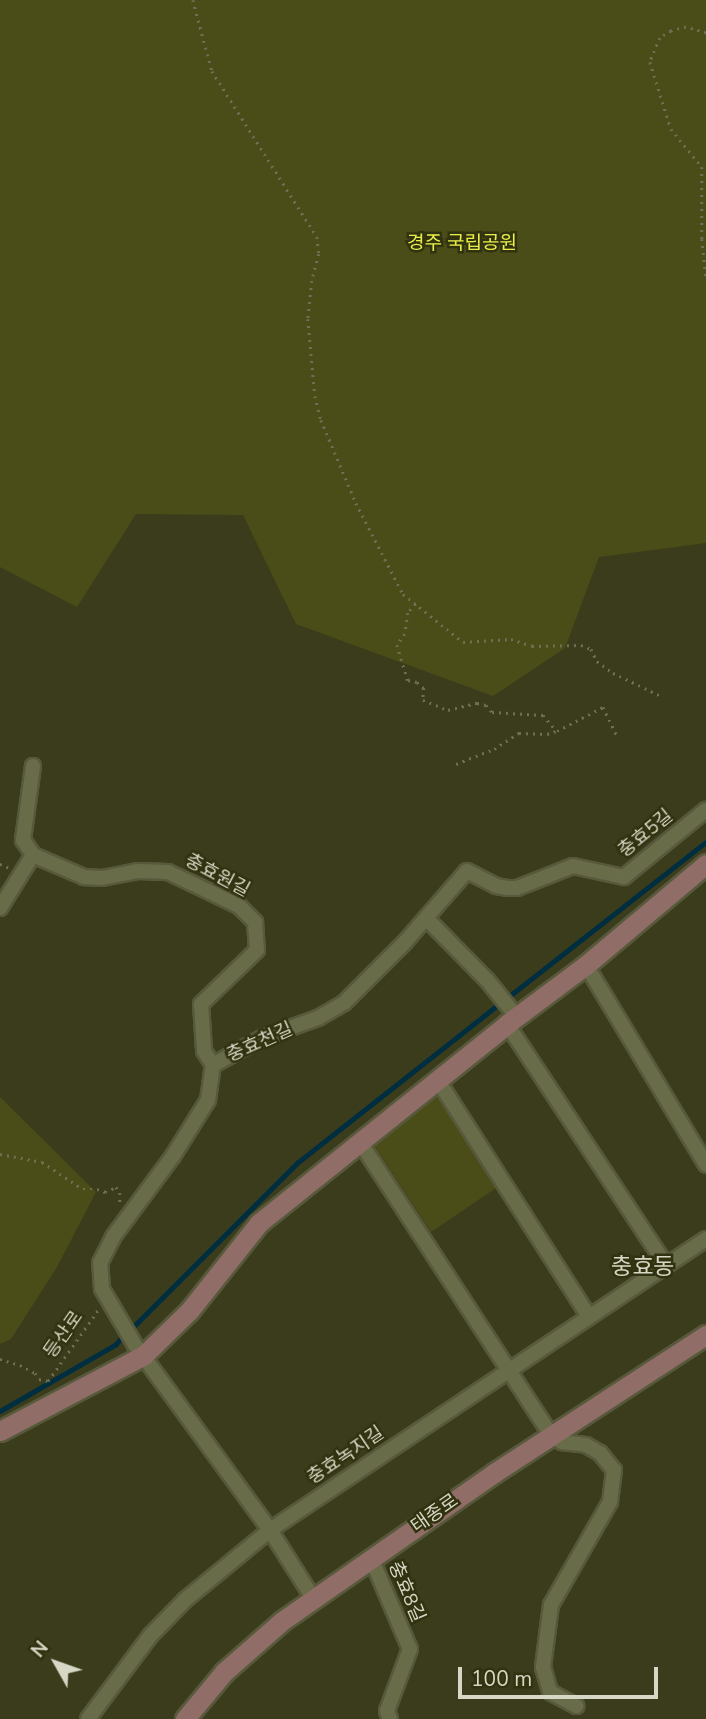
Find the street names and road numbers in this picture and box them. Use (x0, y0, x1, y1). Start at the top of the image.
street label: 충효5길 (614, 805, 678, 863)
street label: 충효원길 (181, 850, 253, 902)
street label: 충효천길 (223, 1018, 297, 1068)
street label: 등산로 (40, 1307, 88, 1363)
street label: 충효녹지길 (303, 1422, 389, 1490)
street label: 태종로 (407, 1490, 463, 1538)
street label: 충효8길 (383, 1558, 429, 1626)

